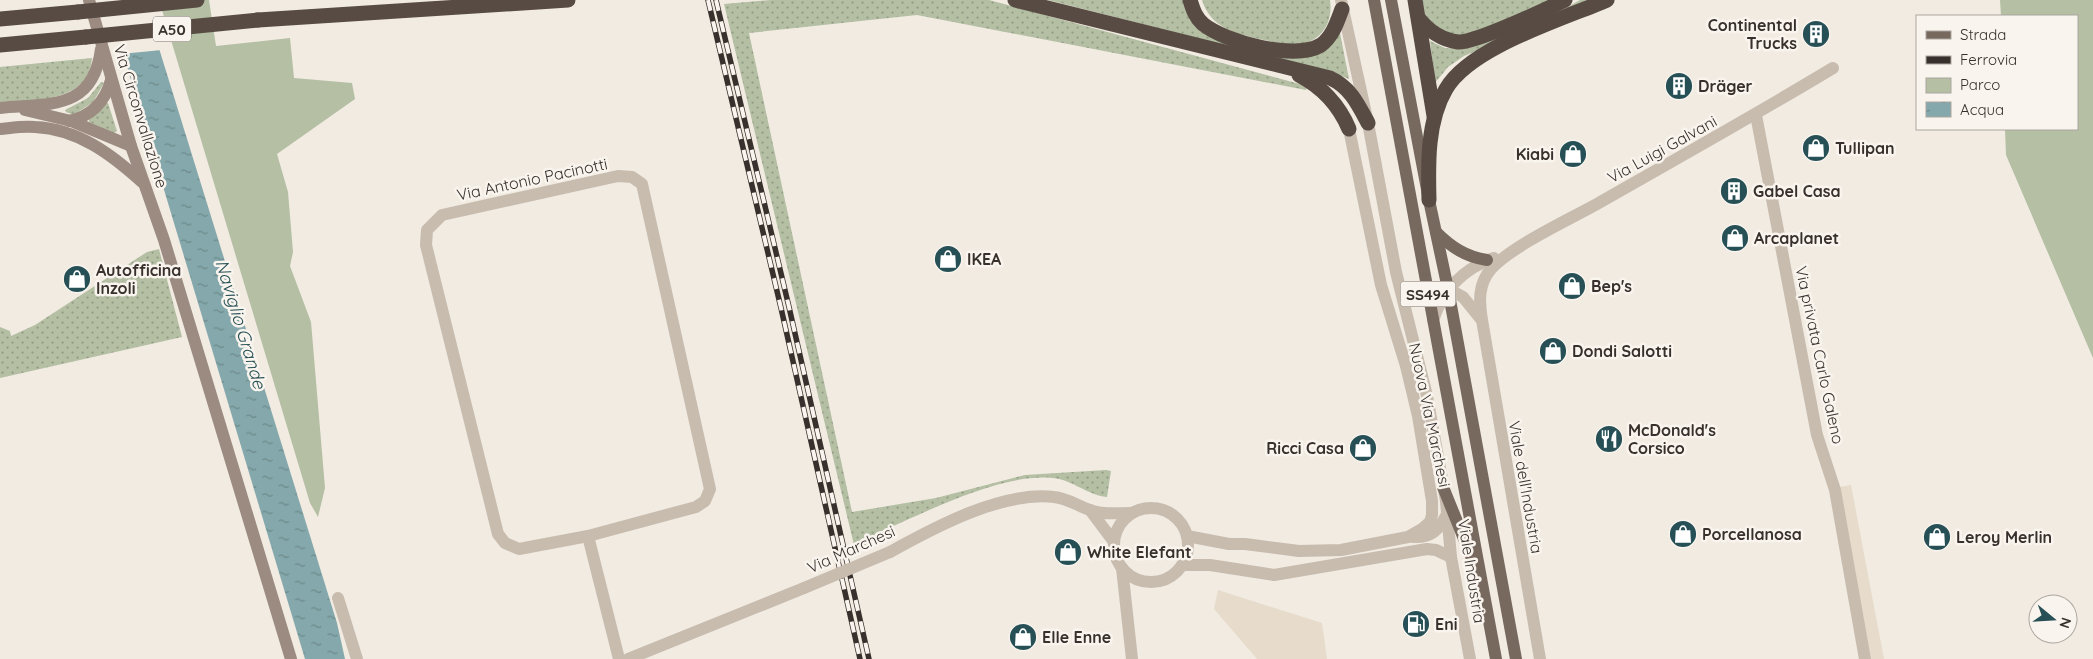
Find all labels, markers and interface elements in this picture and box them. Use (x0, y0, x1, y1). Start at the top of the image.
place label: Continental Trucks (1708, 15, 1797, 53)
legend (1916, 15, 2078, 130)
road number: A50 (153, 16, 191, 42)
building icon: Continental Trucks (1801, 19, 1831, 49)
text: Strada (1960, 25, 2006, 44)
street label: Via Circonvallazione (110, 42, 172, 190)
text: Ferrovia (1960, 50, 2017, 69)
building icon: Dräger (1664, 71, 1694, 101)
text: Parco (1960, 75, 2000, 94)
place label: Dräger (1698, 76, 1753, 96)
text: Acqua (1960, 100, 2004, 119)
street label: Via Luigi Galvani (1604, 111, 1720, 187)
shop icon: Tullipan (1801, 133, 1831, 163)
place label: Tullipan (1835, 138, 1895, 158)
shop icon: Kiabi (1558, 139, 1588, 169)
place label: Kiabi (1516, 144, 1554, 164)
street label: Via Antonio Pacinotti (455, 153, 609, 205)
building icon: Gabel Casa (1719, 176, 1749, 206)
place label: Gabel Casa (1753, 181, 1841, 201)
shop icon: Arcaplanet (1720, 223, 1750, 253)
place label: Arcaplanet (1754, 228, 1839, 248)
shop icon: IKEA (933, 244, 963, 274)
place label: IKEA (967, 249, 1002, 269)
water label: Naviglio Grande (210, 257, 272, 392)
place label: Autofficina Inzoli (96, 260, 181, 298)
shop icon: Autofficina Inzoli (62, 264, 92, 294)
street label: Via privata Carlo Galeno (1791, 264, 1849, 446)
shop icon: Bep's (1557, 271, 1587, 301)
place label: Bep's (1591, 276, 1632, 296)
road number: SS494 (1400, 282, 1456, 306)
shop icon: Dondi Salotti (1538, 336, 1568, 366)
street label: Nuova Via Marchesi (1405, 341, 1455, 489)
place label: Dondi Salotti (1572, 341, 1672, 361)
street label: Viale dell'Industria (1504, 419, 1548, 555)
place label: McDonald's Corsico (1628, 420, 1716, 458)
restaurant icon: McDonald's Corsico (1594, 424, 1624, 454)
shop icon: Ricci Casa (1348, 433, 1378, 463)
place label: Ricci Casa (1266, 438, 1344, 458)
street label: Viale Industria (1454, 517, 1490, 625)
shop icon: Porcellanosa (1668, 519, 1698, 549)
street label: Via Marchesi (804, 521, 898, 577)
shop icon: Leroy Merlin (1922, 522, 1952, 552)
place label: Porcellanosa (1702, 524, 1802, 544)
place label: Leroy Merlin (1956, 527, 2052, 547)
shop icon: White Elefant (1053, 537, 1083, 567)
place label: White Elefant (1087, 542, 1192, 562)
north arrow (2028, 594, 2078, 644)
fuel station icon: Eni (1401, 609, 1431, 639)
place label: Eni (1435, 614, 1457, 634)
text: N (2055, 615, 2076, 631)
shop icon: Elle Enne (1008, 622, 1038, 652)
place label: Elle Enne (1042, 627, 1111, 647)

